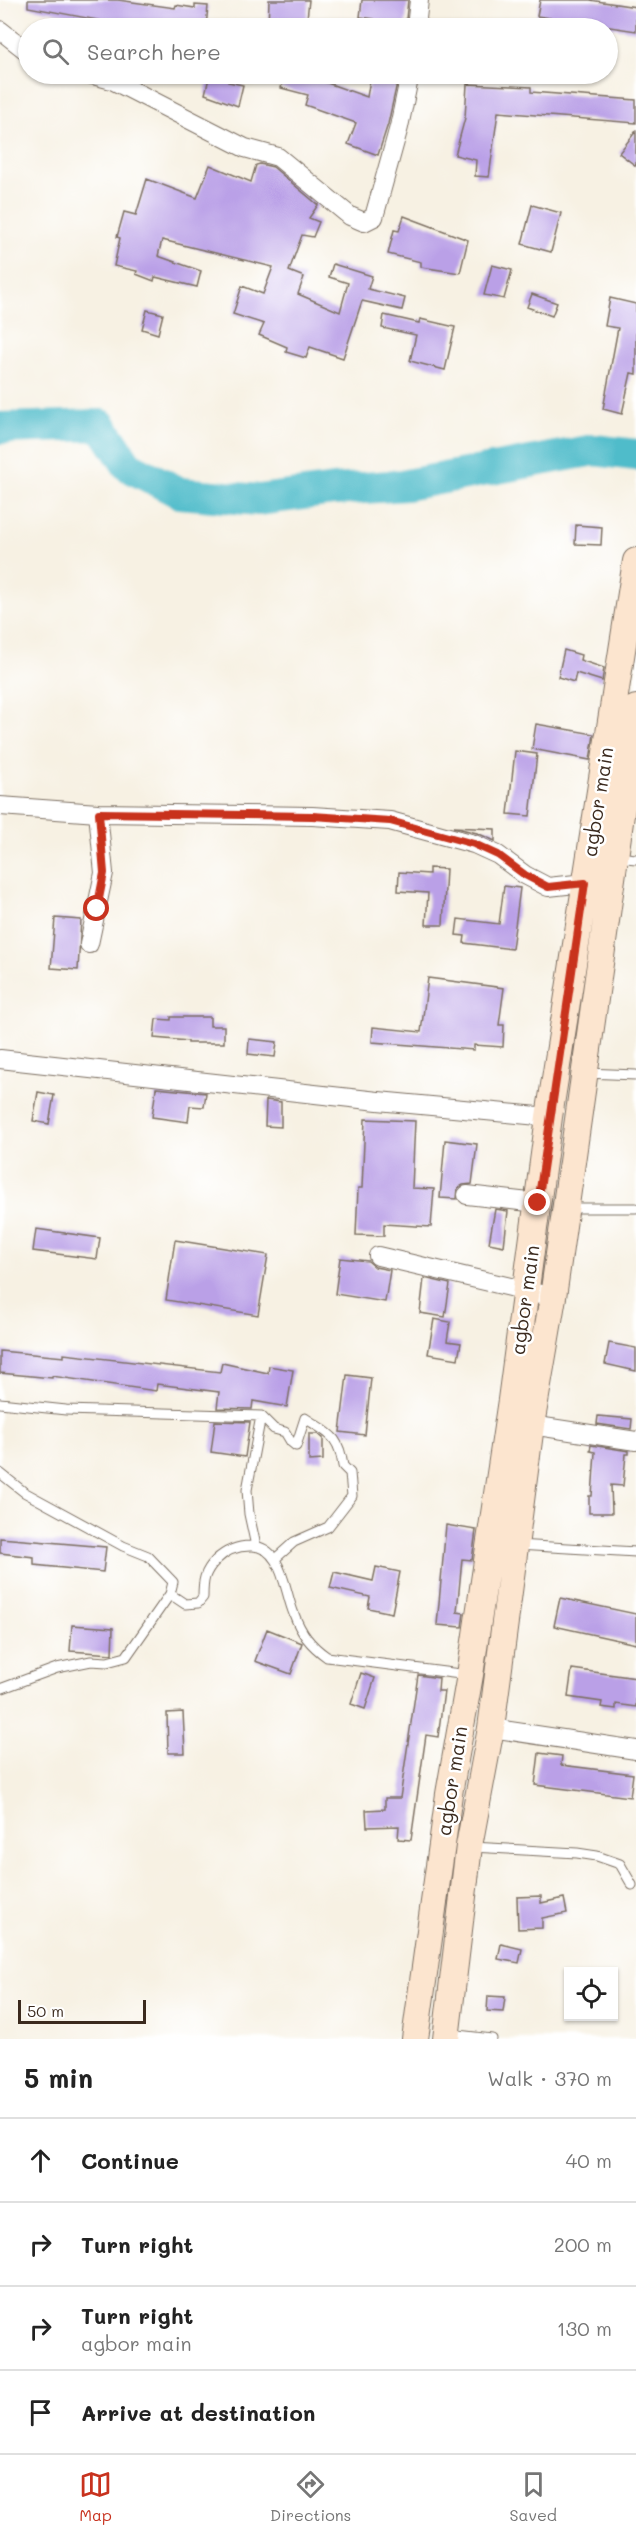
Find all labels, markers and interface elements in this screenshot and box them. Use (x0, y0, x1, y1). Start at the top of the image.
search box (18, 18, 618, 84)
icon: search (39, 35, 72, 68)
text: Search here (87, 37, 221, 66)
street label: agbor main (576, 745, 619, 859)
route start (83, 895, 109, 921)
route end (524, 1189, 550, 1215)
street label: agbor main (503, 1243, 545, 1356)
street label: agbor main (430, 1724, 473, 1838)
map controls (564, 1967, 618, 2021)
button: locate (564, 1967, 618, 2021)
scale bar (18, 1997, 146, 2024)
text: 50 m (27, 2000, 64, 2021)
text: 5 min (24, 2061, 93, 2095)
text: Walk · 370 m (487, 2065, 612, 2091)
icon: ahead (24, 2144, 57, 2177)
text: Continue (81, 2146, 179, 2175)
text: 40 m (566, 2147, 612, 2173)
icon: right (24, 2228, 57, 2261)
text: Turn right (81, 2230, 193, 2259)
text: 200 m (554, 2231, 612, 2257)
text: Turn right (81, 2301, 193, 2330)
icon: right (24, 2312, 57, 2345)
text: 130 m (557, 2315, 612, 2341)
text: agbor main (81, 2330, 192, 2356)
icon: arrive (24, 2396, 57, 2429)
text: Arrive at destination (81, 2398, 316, 2427)
tab: Map (79, 2468, 112, 2525)
tab: Directions (270, 2468, 351, 2525)
tab: Saved (509, 2468, 557, 2525)

